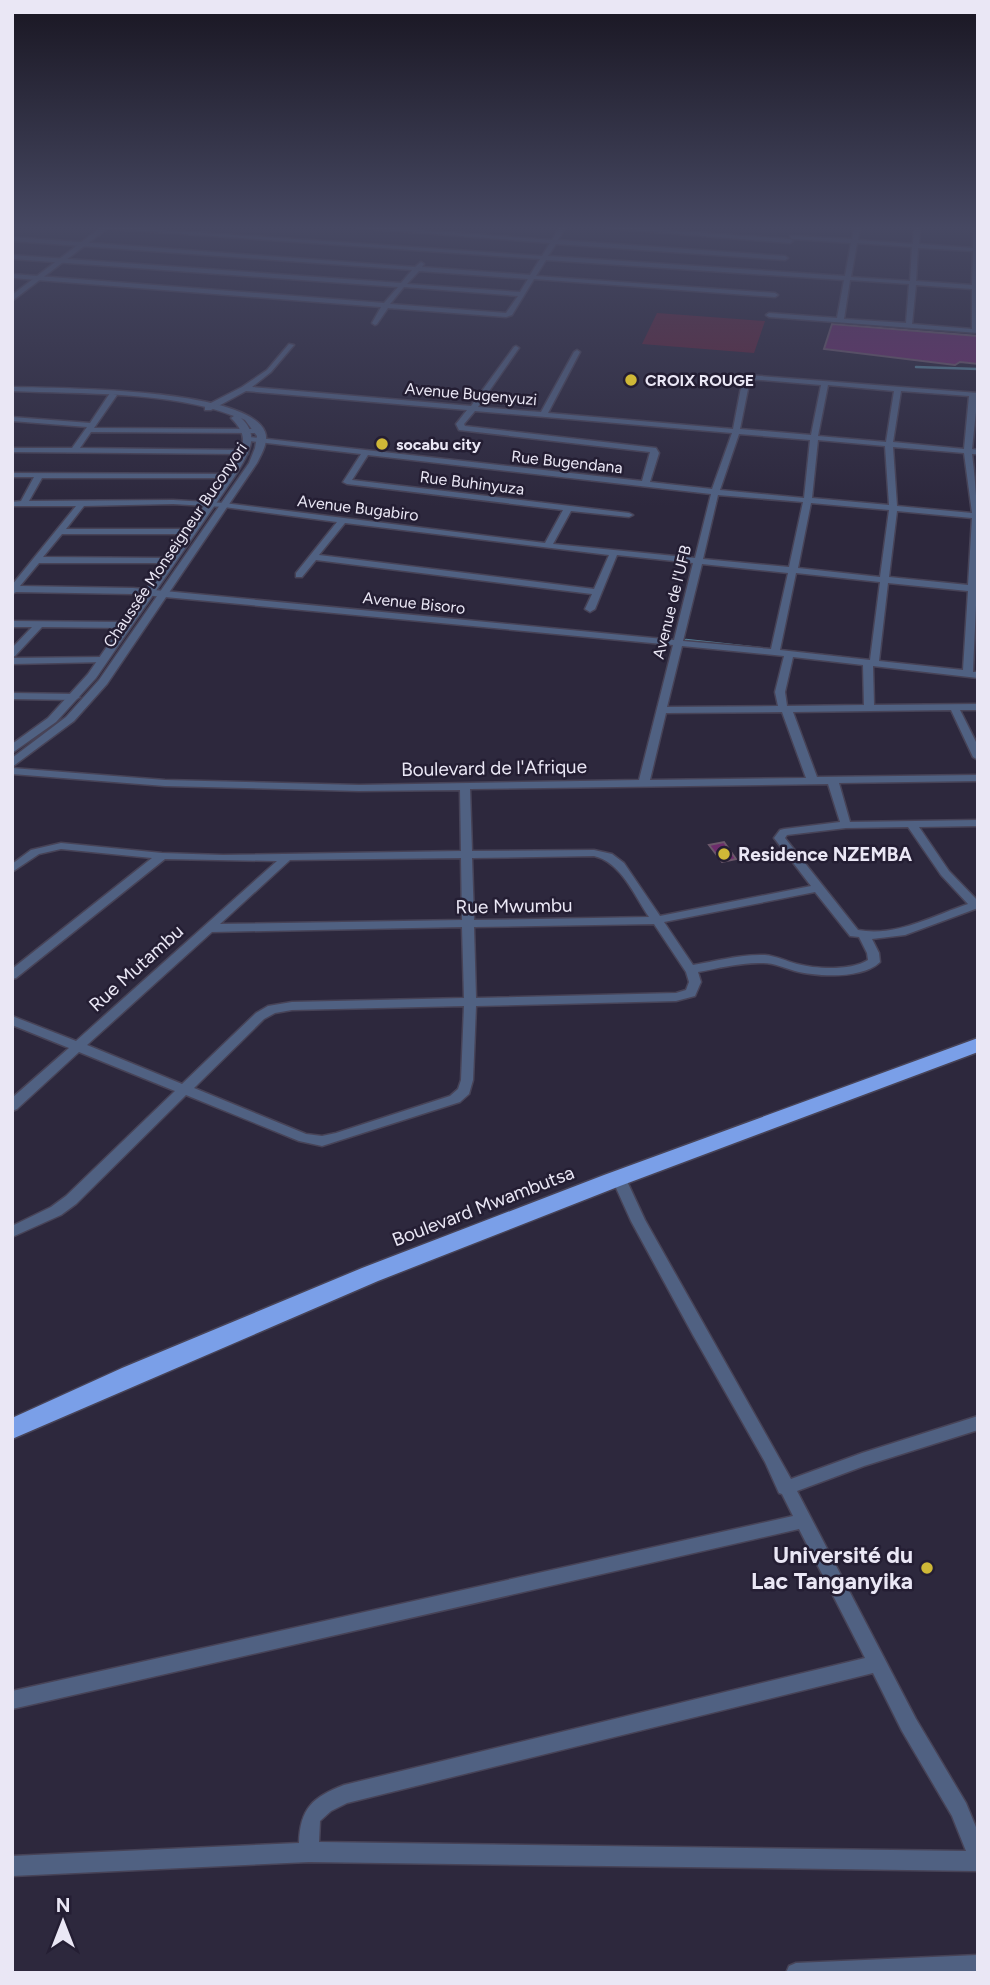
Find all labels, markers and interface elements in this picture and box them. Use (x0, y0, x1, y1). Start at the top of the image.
place label: CROIX ROUGE (645, 371, 754, 390)
marker: CROIX ROUGE (623, 372, 639, 388)
street label: Avenue Bugenyuzi (404, 379, 538, 409)
place label: socabu city (396, 435, 482, 454)
marker: socabu city (374, 436, 390, 452)
street label: Chaussée Monseigneur Buconyori (99, 439, 251, 651)
street label: Rue Bugendana (510, 447, 624, 477)
street label: Rue Buhinyuza (419, 467, 525, 499)
street label: Avenue Bugabiro (296, 491, 420, 525)
street label: Avenue de l'UFB (649, 543, 695, 661)
street label: Avenue Bisoro (362, 588, 466, 618)
street label: Boulevard de l'Afrique (401, 755, 587, 781)
place label: Residence NZEMBA (738, 843, 912, 866)
marker: Residence NZEMBA (716, 846, 732, 862)
street label: Rue Mwumbu (455, 893, 573, 919)
street label: Rue Mutambu (84, 920, 188, 1016)
street label: Boulevard Mwambutsa (389, 1161, 577, 1251)
place label: Université du Lac Tanganyika (751, 1541, 913, 1595)
marker: Université du Lac Tanganyika (919, 1560, 935, 1576)
north arrow (28, 1887, 98, 1957)
text: N (56, 1894, 70, 1917)

